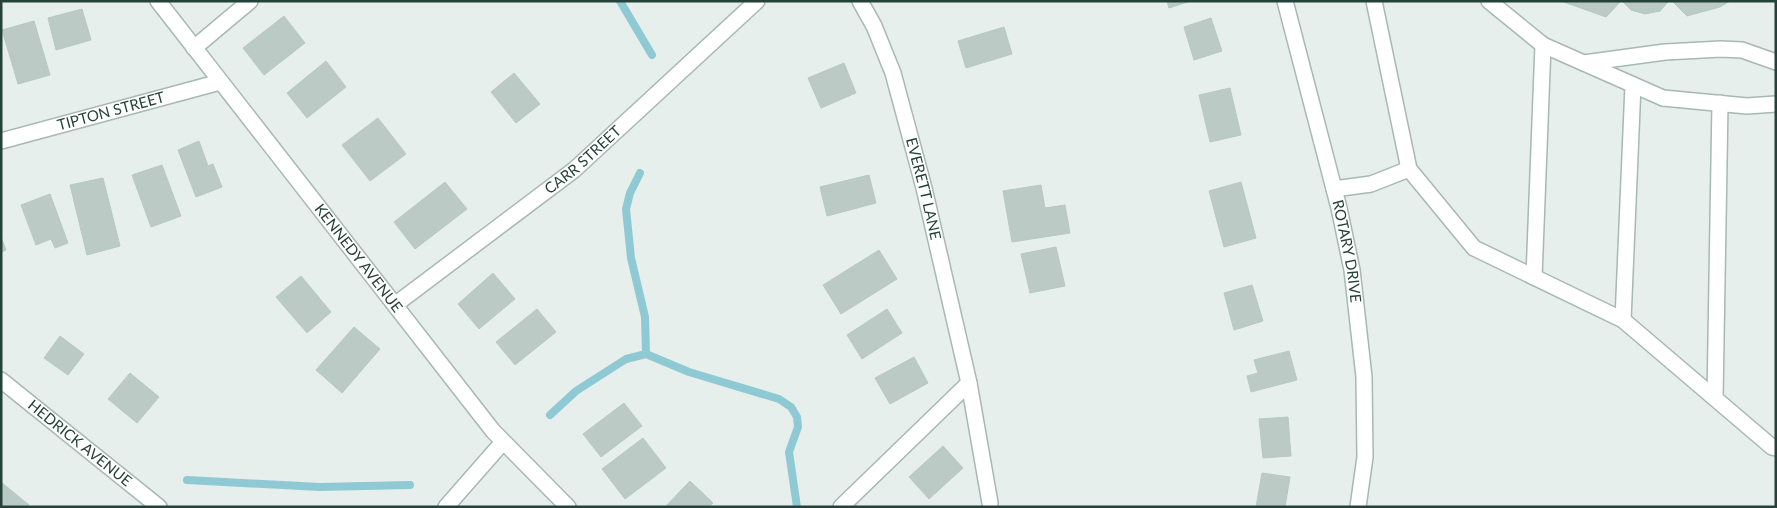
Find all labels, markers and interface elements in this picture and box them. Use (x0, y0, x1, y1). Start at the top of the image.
street label: TIPTON STREET (55, 87, 167, 133)
street label: CARR STREET (540, 121, 624, 197)
street label: EVERETT LANE (903, 135, 946, 241)
street label: ROTARY DRIVE (1329, 198, 1366, 304)
street label: KENNEDY AVENUE (311, 200, 407, 315)
street label: HEDRICK AVENUE (25, 395, 136, 490)

